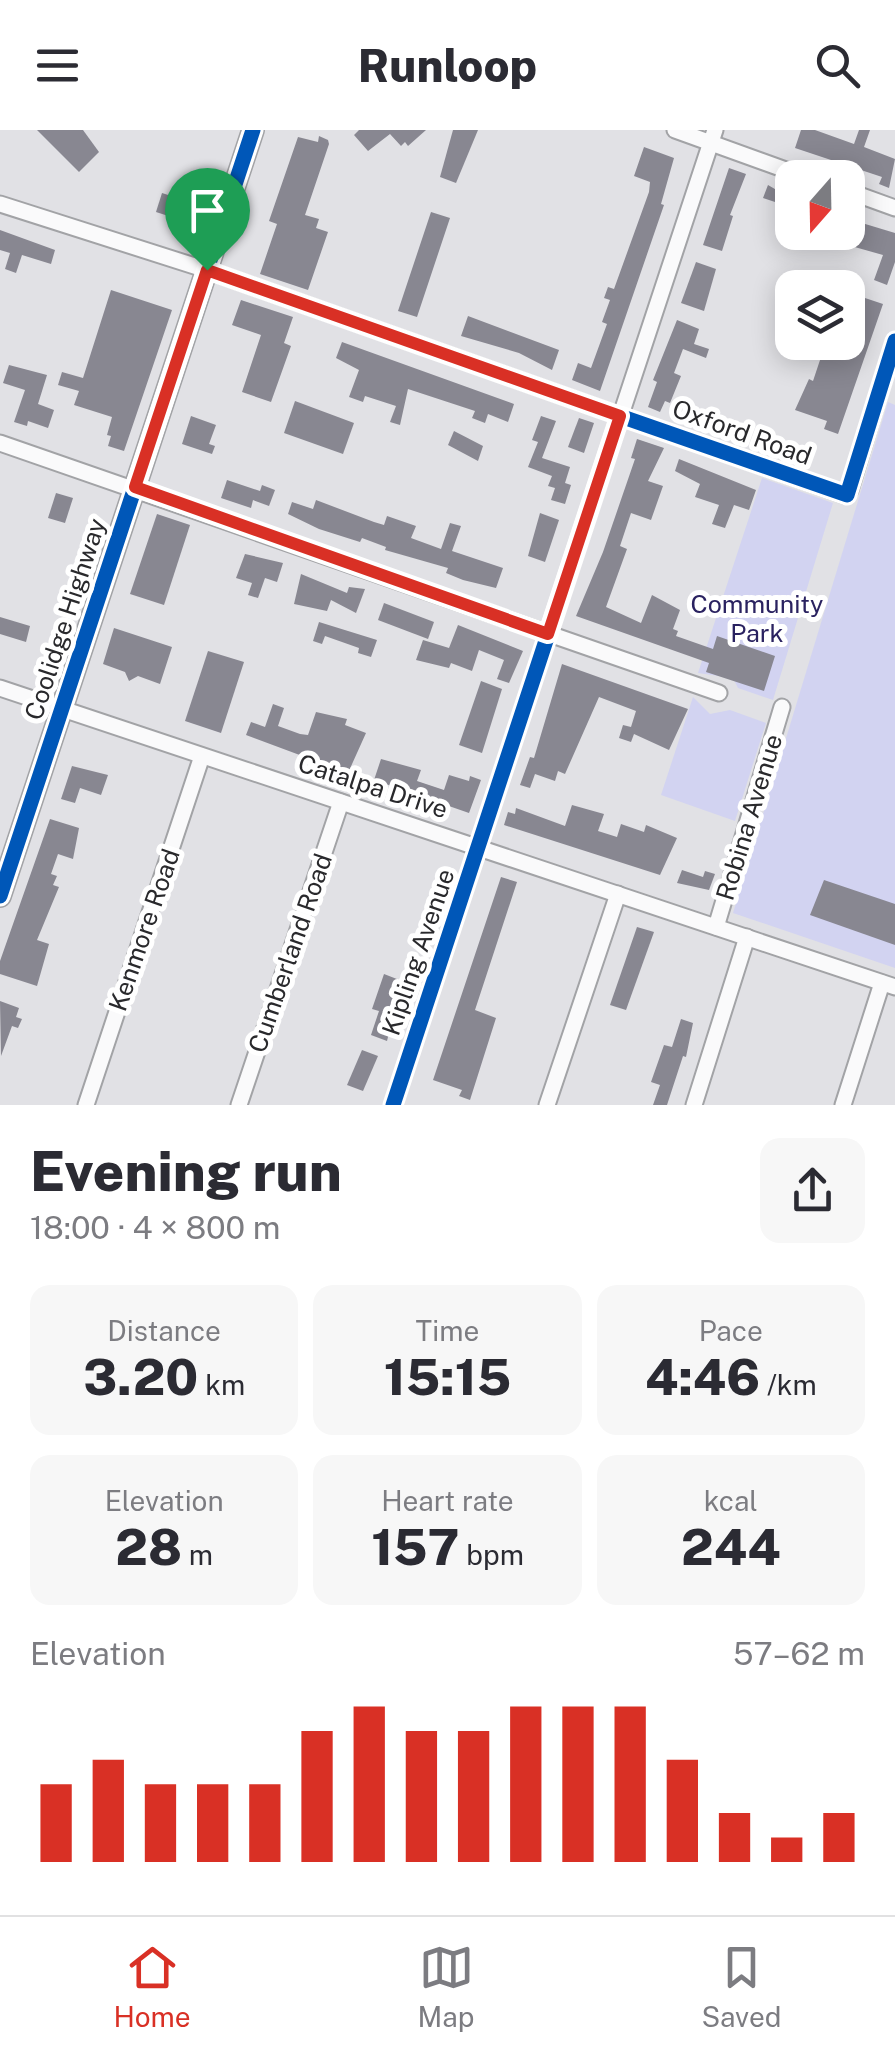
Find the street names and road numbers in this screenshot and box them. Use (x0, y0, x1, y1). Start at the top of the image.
street label: Oxford Road (668, 393, 816, 471)
street label: Coolidge Highway (18, 514, 112, 724)
street label: Robina Avenue (710, 730, 788, 904)
street label: Catalpa Drive (294, 748, 452, 824)
street label: Kenmore Road (102, 845, 186, 1015)
street label: Cumberland Road (242, 850, 338, 1056)
street label: Kipling Avenue (375, 865, 461, 1039)

